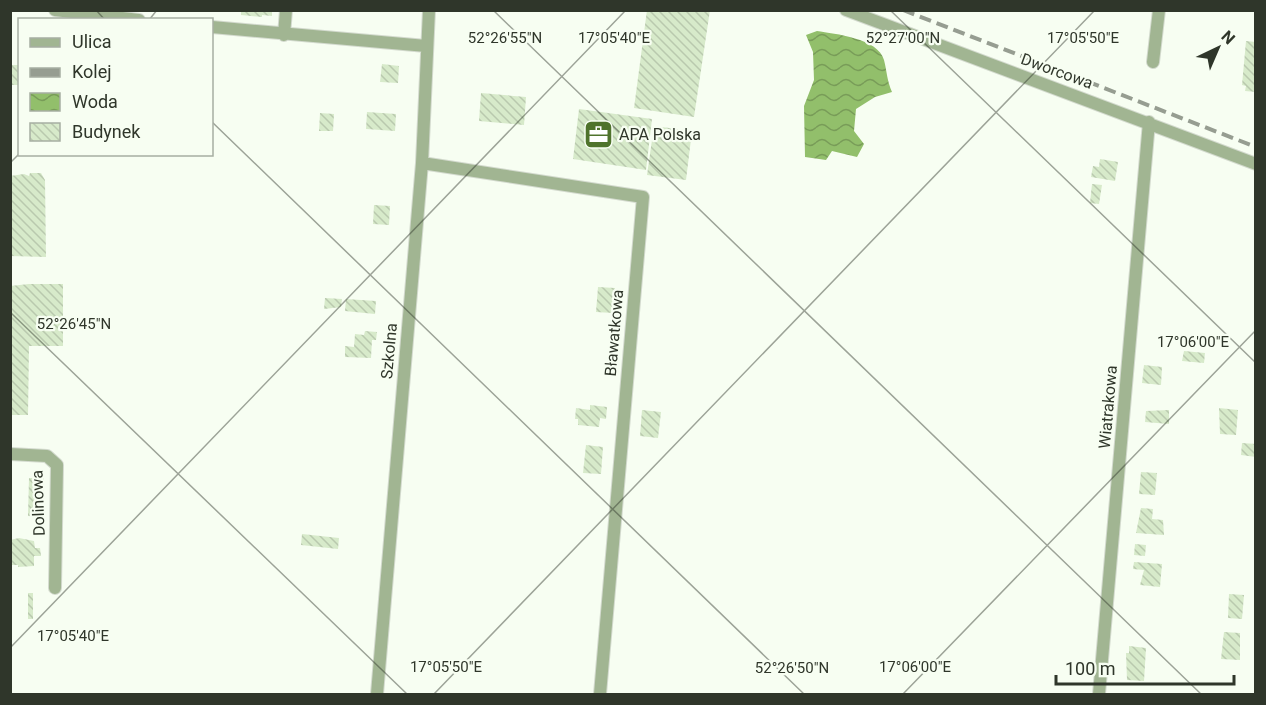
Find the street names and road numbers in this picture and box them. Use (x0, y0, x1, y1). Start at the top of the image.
street label: Dworcowa (1018, 49, 1096, 93)
street label: Bławatkowa (601, 289, 627, 377)
street label: Szkolna (377, 322, 401, 380)
street label: Wiatrakowa (1095, 364, 1121, 450)
street label: Dolinowa (27, 470, 49, 536)

